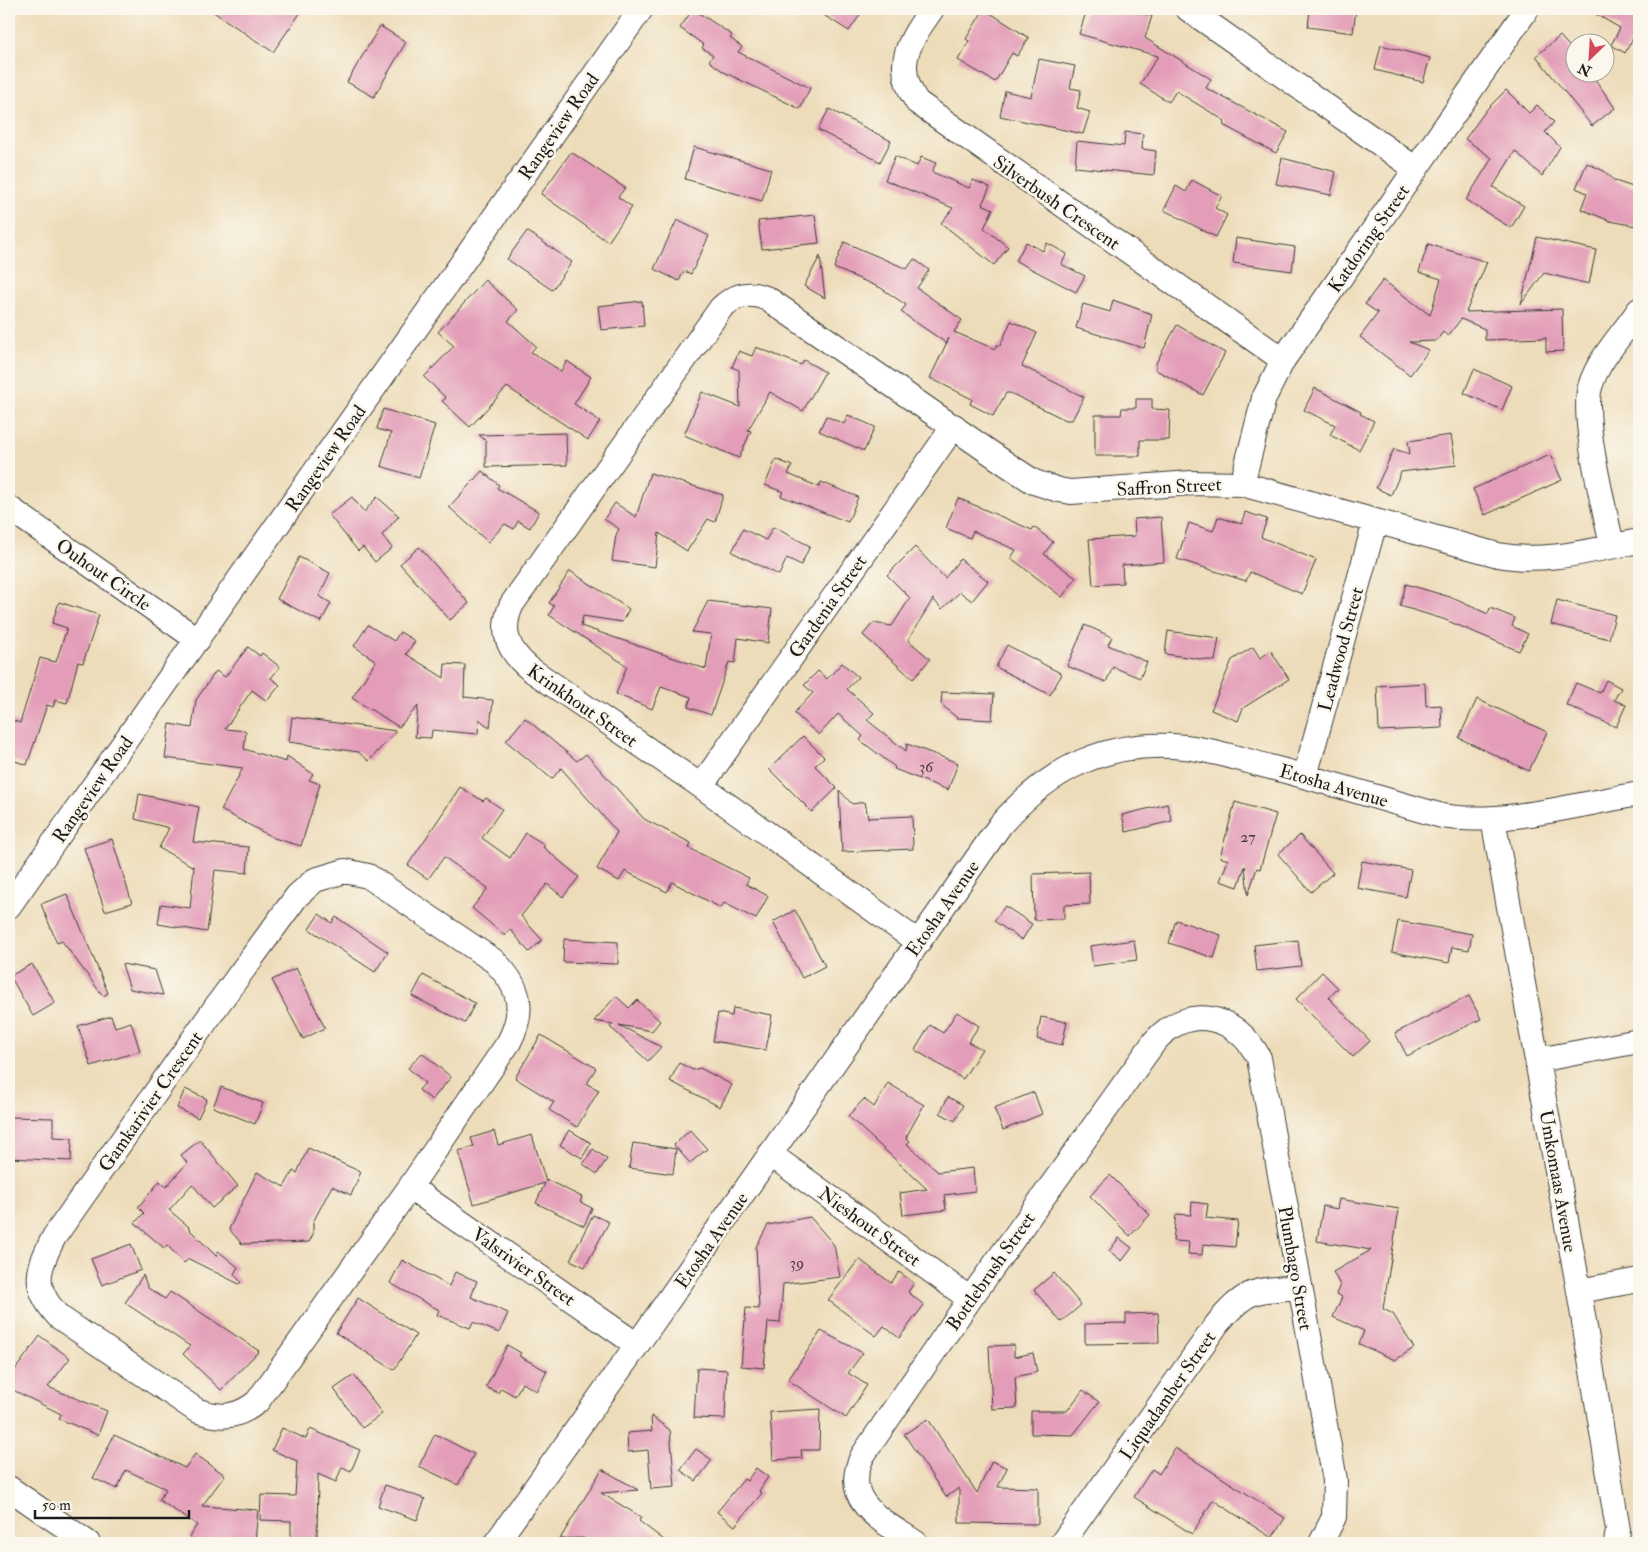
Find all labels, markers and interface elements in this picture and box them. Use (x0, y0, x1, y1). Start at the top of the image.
north arrow (1566, 32, 1616, 82)
text: N (1575, 59, 1595, 80)
street label: Rangeview Road (513, 68, 605, 185)
street label: Silverbush Crescent (988, 150, 1125, 256)
street label: Katdoring Street (1323, 180, 1415, 297)
street label: Rangeview Road (280, 400, 372, 517)
street label: Saffron Street (1116, 472, 1222, 502)
street label: Ouhout Circle (51, 533, 156, 616)
street label: Gardenia Street (783, 550, 872, 663)
street label: Leadwood Street (1313, 584, 1369, 714)
street label: Krinkhout Street (523, 659, 642, 753)
street label: Rangeview Road (47, 731, 139, 848)
house number: 36 (919, 757, 934, 777)
street label: Etosha Avenue (1277, 759, 1391, 813)
house number: 27 (1240, 827, 1256, 847)
street label: Etosha Avenue (901, 856, 985, 961)
street label: Gamkarivier Crescent (93, 1027, 208, 1177)
street label: Umkomaas Avenue (1534, 1108, 1582, 1254)
street label: Nieshout Street (813, 1182, 925, 1272)
street label: Etosha Avenue (670, 1188, 754, 1293)
street label: Plumbago Street (1272, 1204, 1318, 1332)
street label: Bottlebrush Street (941, 1208, 1041, 1335)
street label: Valsrivier Street (467, 1222, 580, 1311)
house number: 39 (790, 1253, 804, 1273)
street label: Liquadamber Street (1114, 1326, 1221, 1465)
scale bar (35, 1487, 189, 1519)
text: 50 m (42, 1496, 71, 1515)

